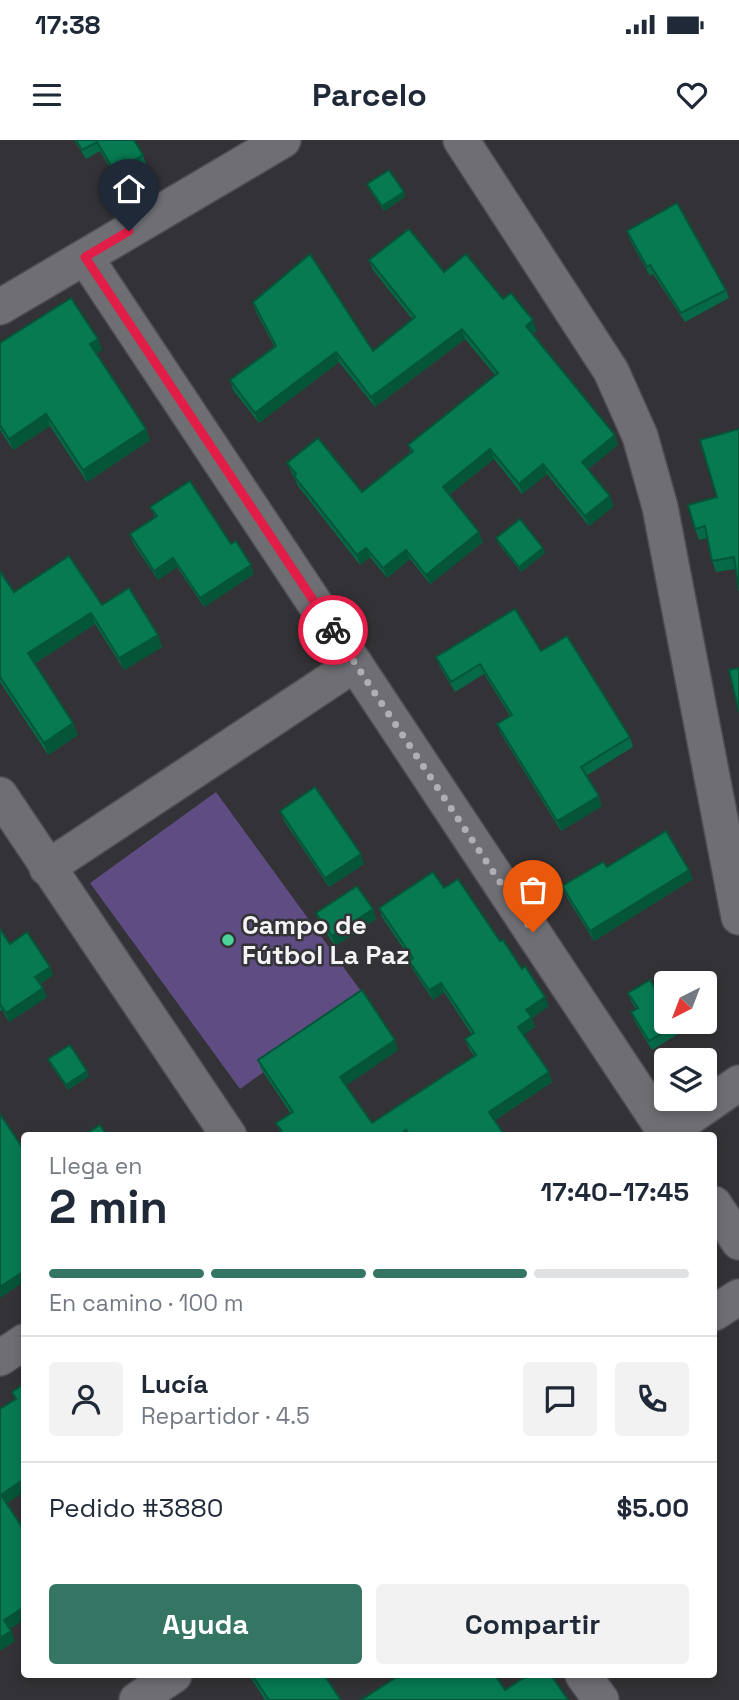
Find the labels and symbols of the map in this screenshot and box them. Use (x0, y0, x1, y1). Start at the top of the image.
pin (99, 159, 159, 231)
courier (298, 595, 368, 665)
pin (503, 860, 563, 932)
place label: Campo de Fútbol La Paz (242, 908, 409, 972)
marker: Campo de Fútbol La Paz (220, 932, 236, 948)
north arrow (654, 971, 718, 1034)

